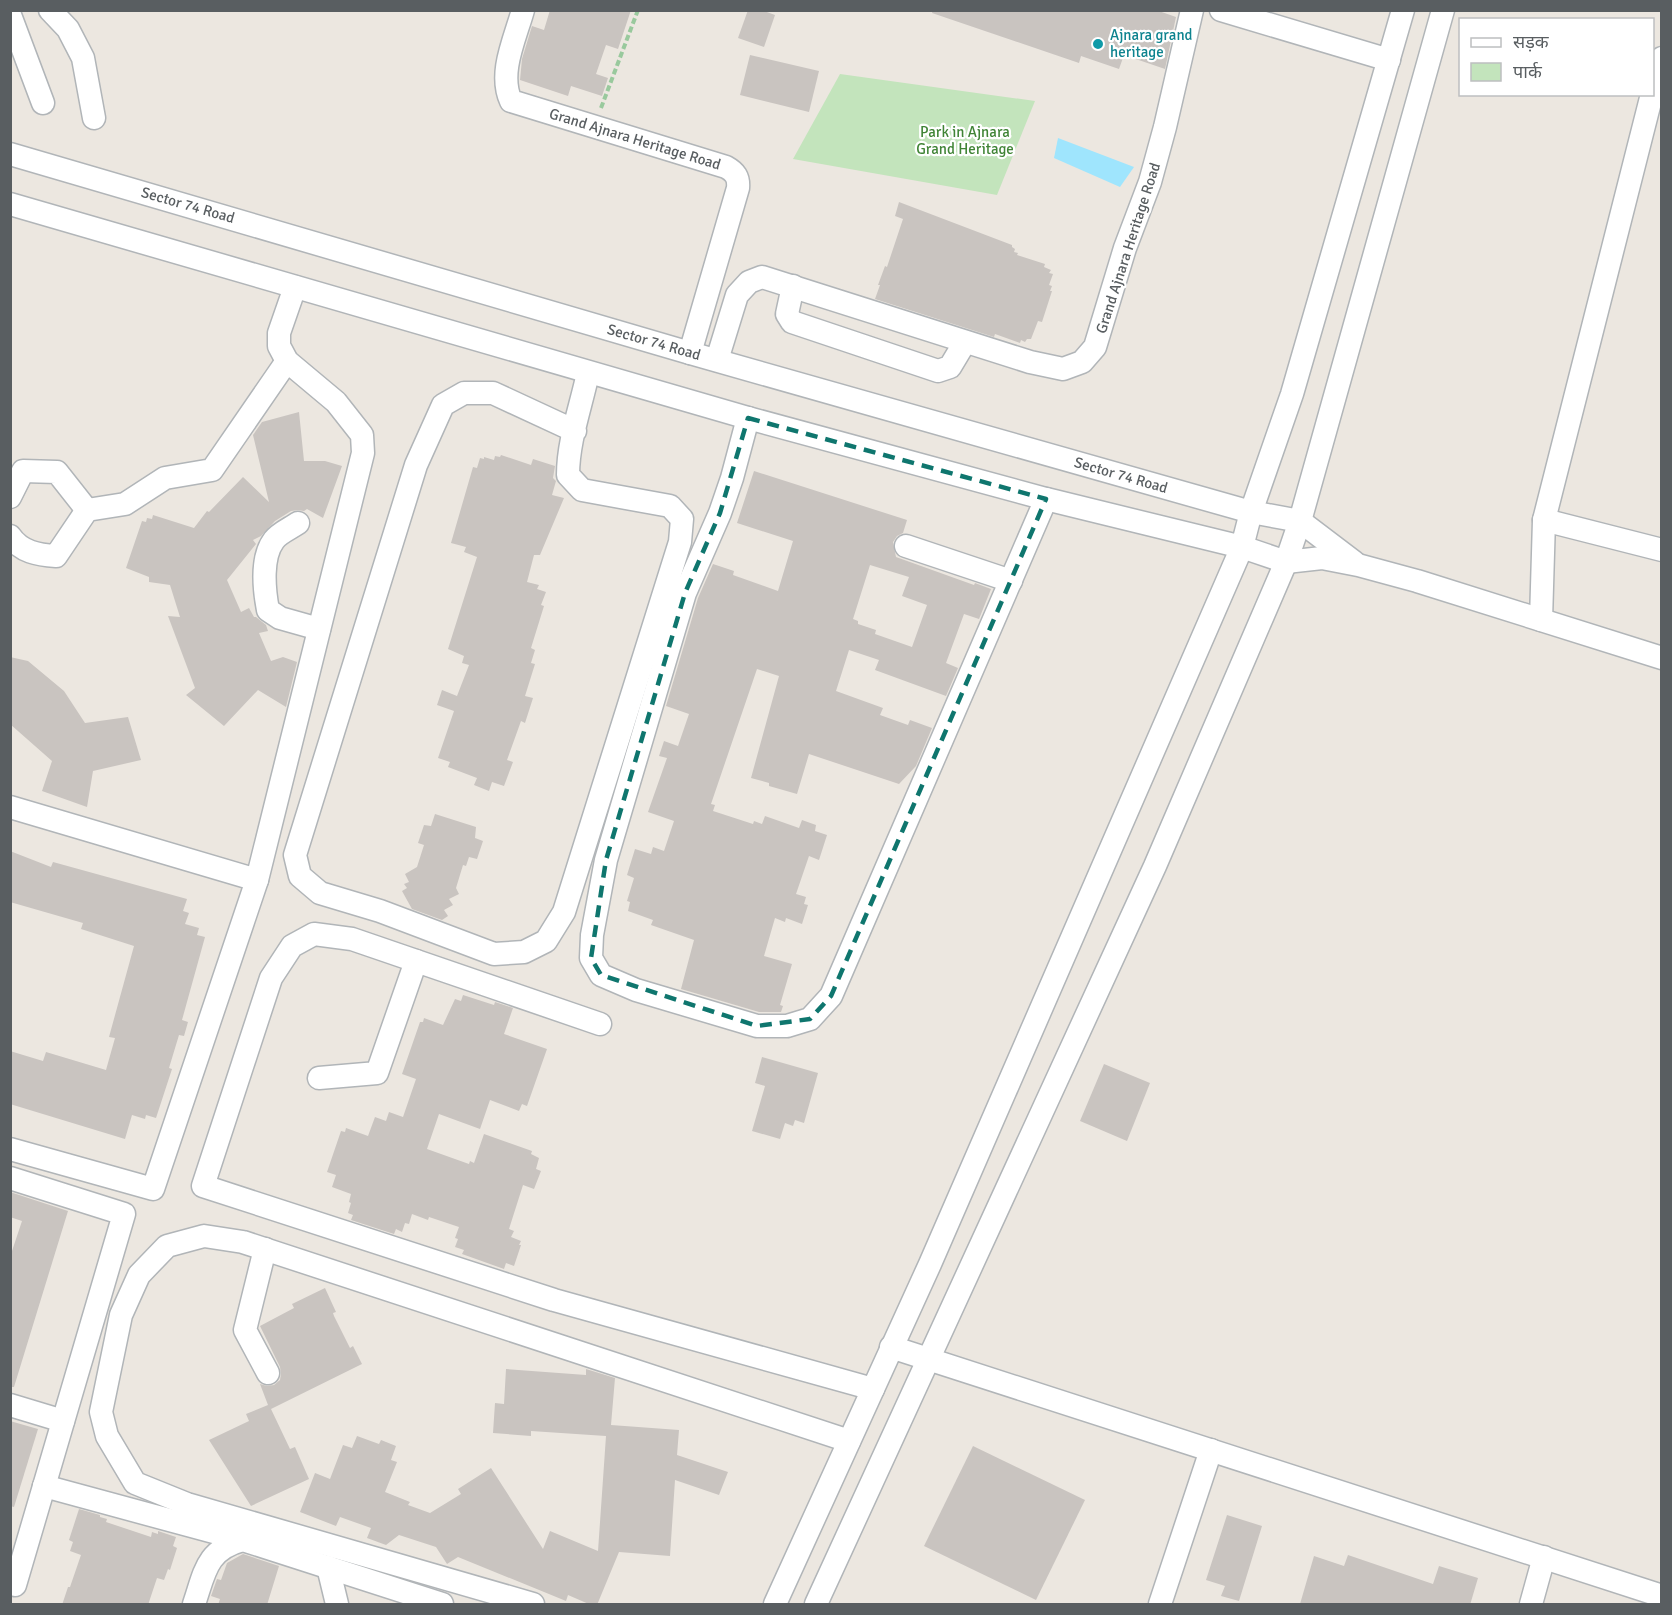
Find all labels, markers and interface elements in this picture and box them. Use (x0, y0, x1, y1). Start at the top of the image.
legend (1459, 18, 1654, 96)
place label: Ajnara grand heritage (1110, 26, 1193, 61)
text: सड़क (1513, 31, 1550, 53)
marker: Ajnara grand heritage (1091, 37, 1105, 51)
text: पार्क (1513, 61, 1543, 83)
street label: Grand Ajnara Heritage Road (547, 104, 723, 174)
park label: Park in Ajnara Grand Heritage (916, 123, 1014, 158)
street label: Grand Ajnara Heritage Road (1092, 160, 1164, 336)
street label: Sector 74 Road (139, 183, 237, 227)
street label: Sector 74 Road (605, 320, 703, 364)
street label: Sector 74 Road (1072, 453, 1170, 497)

